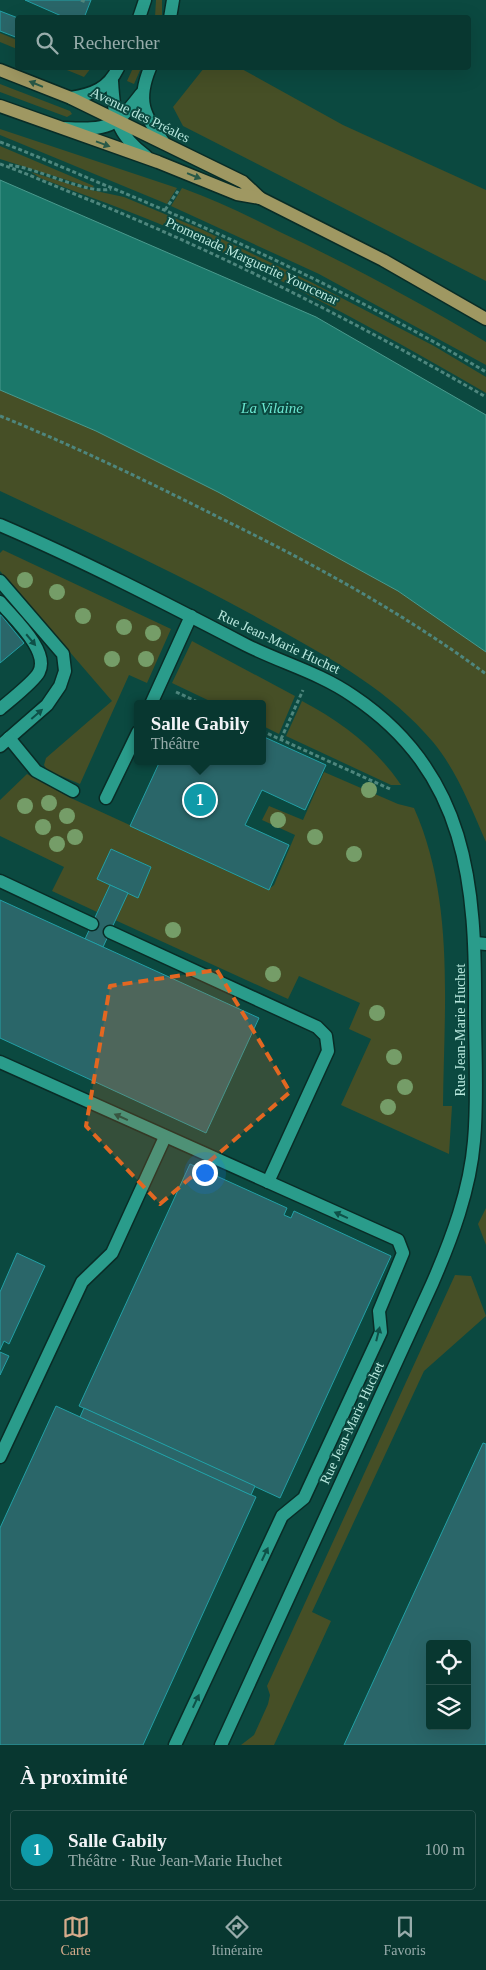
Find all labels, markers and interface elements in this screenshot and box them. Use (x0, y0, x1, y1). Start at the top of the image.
search box (15, 15, 471, 70)
icon: search (33, 29, 61, 57)
text: Rechercher (73, 32, 160, 53)
one-way arrow (28, 80, 43, 87)
street label: Avenue des Préales (88, 84, 192, 146)
one-way arrow (96, 140, 111, 148)
one-way arrow (186, 173, 201, 181)
street label: Promenade Marguerite Yourcenar (163, 214, 341, 308)
water label: La Vilaine (240, 400, 303, 416)
street label: Rue Jean-Marie Huchet (216, 607, 343, 677)
one-way arrow (26, 633, 37, 646)
popup (134, 700, 266, 765)
one-way arrow (30, 708, 43, 719)
text: Salle Gabily (151, 713, 249, 734)
text: Théâtre (151, 735, 200, 752)
pin: 1 (184, 781, 216, 819)
street label: Rue Jean-Marie Huchet (453, 963, 468, 1096)
one-way arrow (114, 1113, 128, 1121)
your location (192, 1160, 218, 1186)
one-way arrow (334, 1210, 348, 1218)
one-way arrow (374, 1327, 382, 1342)
street label: Rue Jean-Marie Huchet (317, 1359, 387, 1486)
one-way arrow (261, 1547, 269, 1561)
map controls (426, 1640, 471, 1730)
button: locate (426, 1640, 471, 1685)
button: layers (426, 1685, 471, 1730)
one-way arrow (192, 1694, 200, 1708)
text: À proximité (20, 1765, 128, 1789)
text: Salle Gabily (68, 1830, 167, 1851)
text: 1 (33, 1841, 41, 1858)
text: 100 m (425, 1841, 465, 1858)
text: Théâtre · Rue Jean-Marie Huchet (68, 1852, 282, 1869)
tab: Carte (60, 1913, 91, 1959)
tab: Itinéraire (212, 1913, 263, 1959)
tab: Favoris (384, 1913, 426, 1959)

